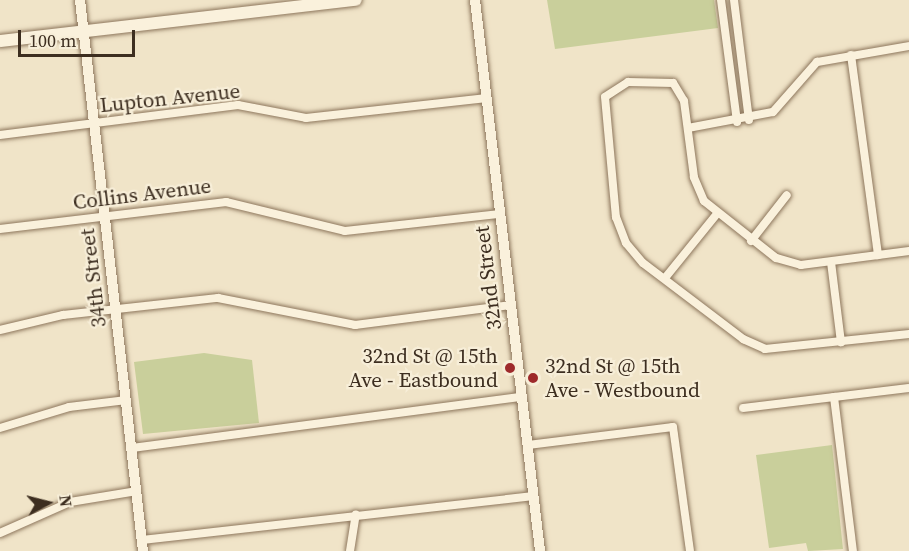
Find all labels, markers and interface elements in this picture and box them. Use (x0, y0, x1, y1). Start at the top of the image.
scale bar (21, 18, 138, 56)
text: 100 m (29, 28, 76, 53)
street label: Lupton Avenue (99, 78, 241, 118)
street label: Collins Avenue (71, 173, 213, 215)
street label: 32nd Street (469, 224, 507, 332)
street label: 34th Street (74, 227, 112, 329)
place label: 32nd St @ 15th Ave - Eastbound (348, 343, 498, 393)
place label: 32nd St @ 15th Ave - Westbound (545, 353, 701, 403)
marker: 32nd St @ 15th Ave - Eastbound (503, 361, 517, 375)
marker: 32nd St @ 15th Ave - Westbound (526, 371, 540, 385)
north arrow (18, 473, 78, 533)
text: N (54, 494, 77, 508)

